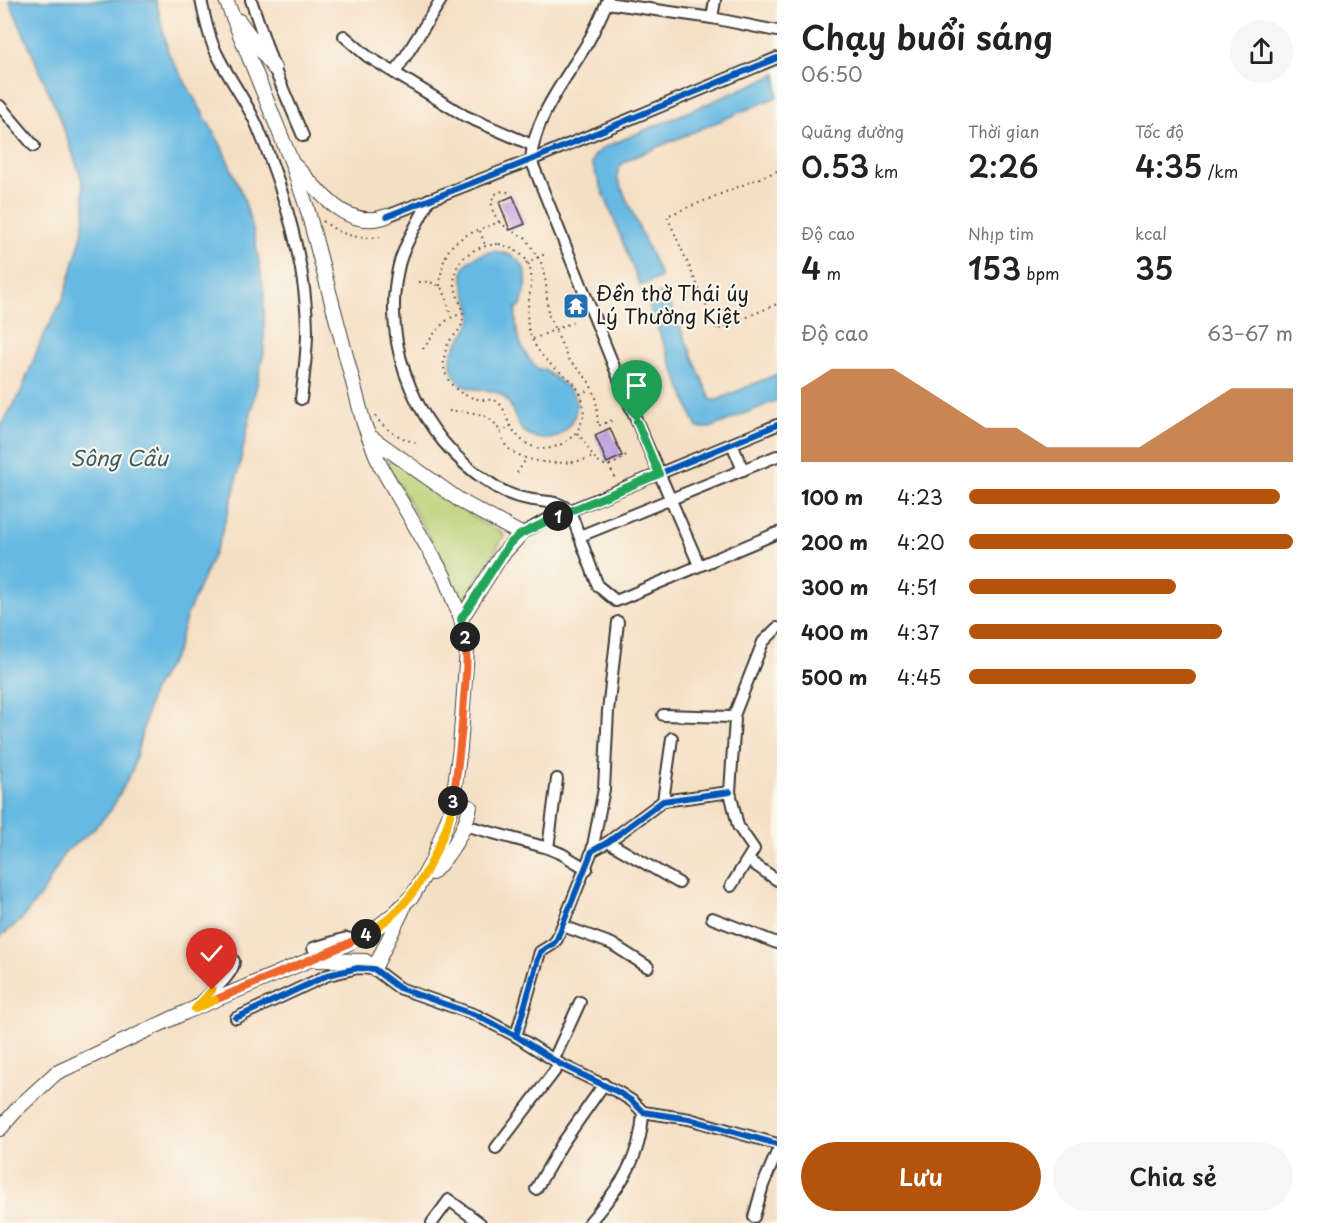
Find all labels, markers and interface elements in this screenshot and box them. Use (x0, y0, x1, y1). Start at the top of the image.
text: Chạy buổi sáng (801, 11, 1053, 61)
button: share (1230, 20, 1293, 83)
text: 06:50 (801, 59, 863, 89)
text: Quãng đường (801, 119, 904, 143)
text: Thời gian (968, 119, 1039, 143)
text: Tốc độ (1135, 119, 1184, 143)
text: 0.53 (801, 143, 869, 188)
text: 2:26 (968, 143, 1039, 188)
text: 4:35 (1135, 143, 1203, 188)
text: km (869, 159, 898, 183)
text: /km (1203, 159, 1238, 183)
text: Độ cao (801, 221, 855, 245)
text: Nhịp tim (968, 221, 1034, 245)
text: kcal (1135, 221, 1167, 245)
text: 4 (801, 245, 821, 290)
text: 153 (968, 245, 1021, 290)
text: 35 (1135, 245, 1174, 290)
text: m (821, 261, 841, 285)
text: bpm (1021, 261, 1060, 285)
place label: Đền thờ Thái úy Lý Thường Kiệt (596, 278, 749, 331)
temple icon: Đền thờ Thái úy Lý Thường Kiệt (561, 291, 591, 321)
text: Độ cao (801, 318, 869, 348)
text: 63–67 m (1207, 318, 1293, 348)
pin (611, 360, 662, 422)
icon: arrive (620, 369, 653, 402)
water label: Sông Cầu (70, 441, 170, 473)
text: 100 m (801, 482, 863, 512)
text: 4:23 (897, 482, 943, 512)
pin: 1 (543, 501, 573, 531)
text: 1 (554, 504, 562, 528)
text: 200 m (801, 527, 868, 557)
text: 4:20 (897, 527, 945, 557)
text: 300 m (801, 572, 869, 602)
text: 4:51 (897, 572, 937, 602)
text: 400 m (801, 617, 869, 647)
text: 4:37 (897, 617, 939, 647)
pin: 2 (450, 622, 480, 652)
text: 2 (459, 625, 471, 649)
text: 500 m (801, 662, 868, 692)
text: 4:45 (897, 662, 941, 692)
pin: 3 (438, 786, 468, 816)
text: 3 (448, 789, 458, 813)
pin: 4 (351, 919, 381, 949)
text: 4 (361, 922, 371, 946)
pin (186, 928, 237, 990)
icon: check (195, 937, 228, 970)
button: Lưu (801, 1142, 1041, 1211)
button: Chia sẻ (1053, 1142, 1293, 1211)

